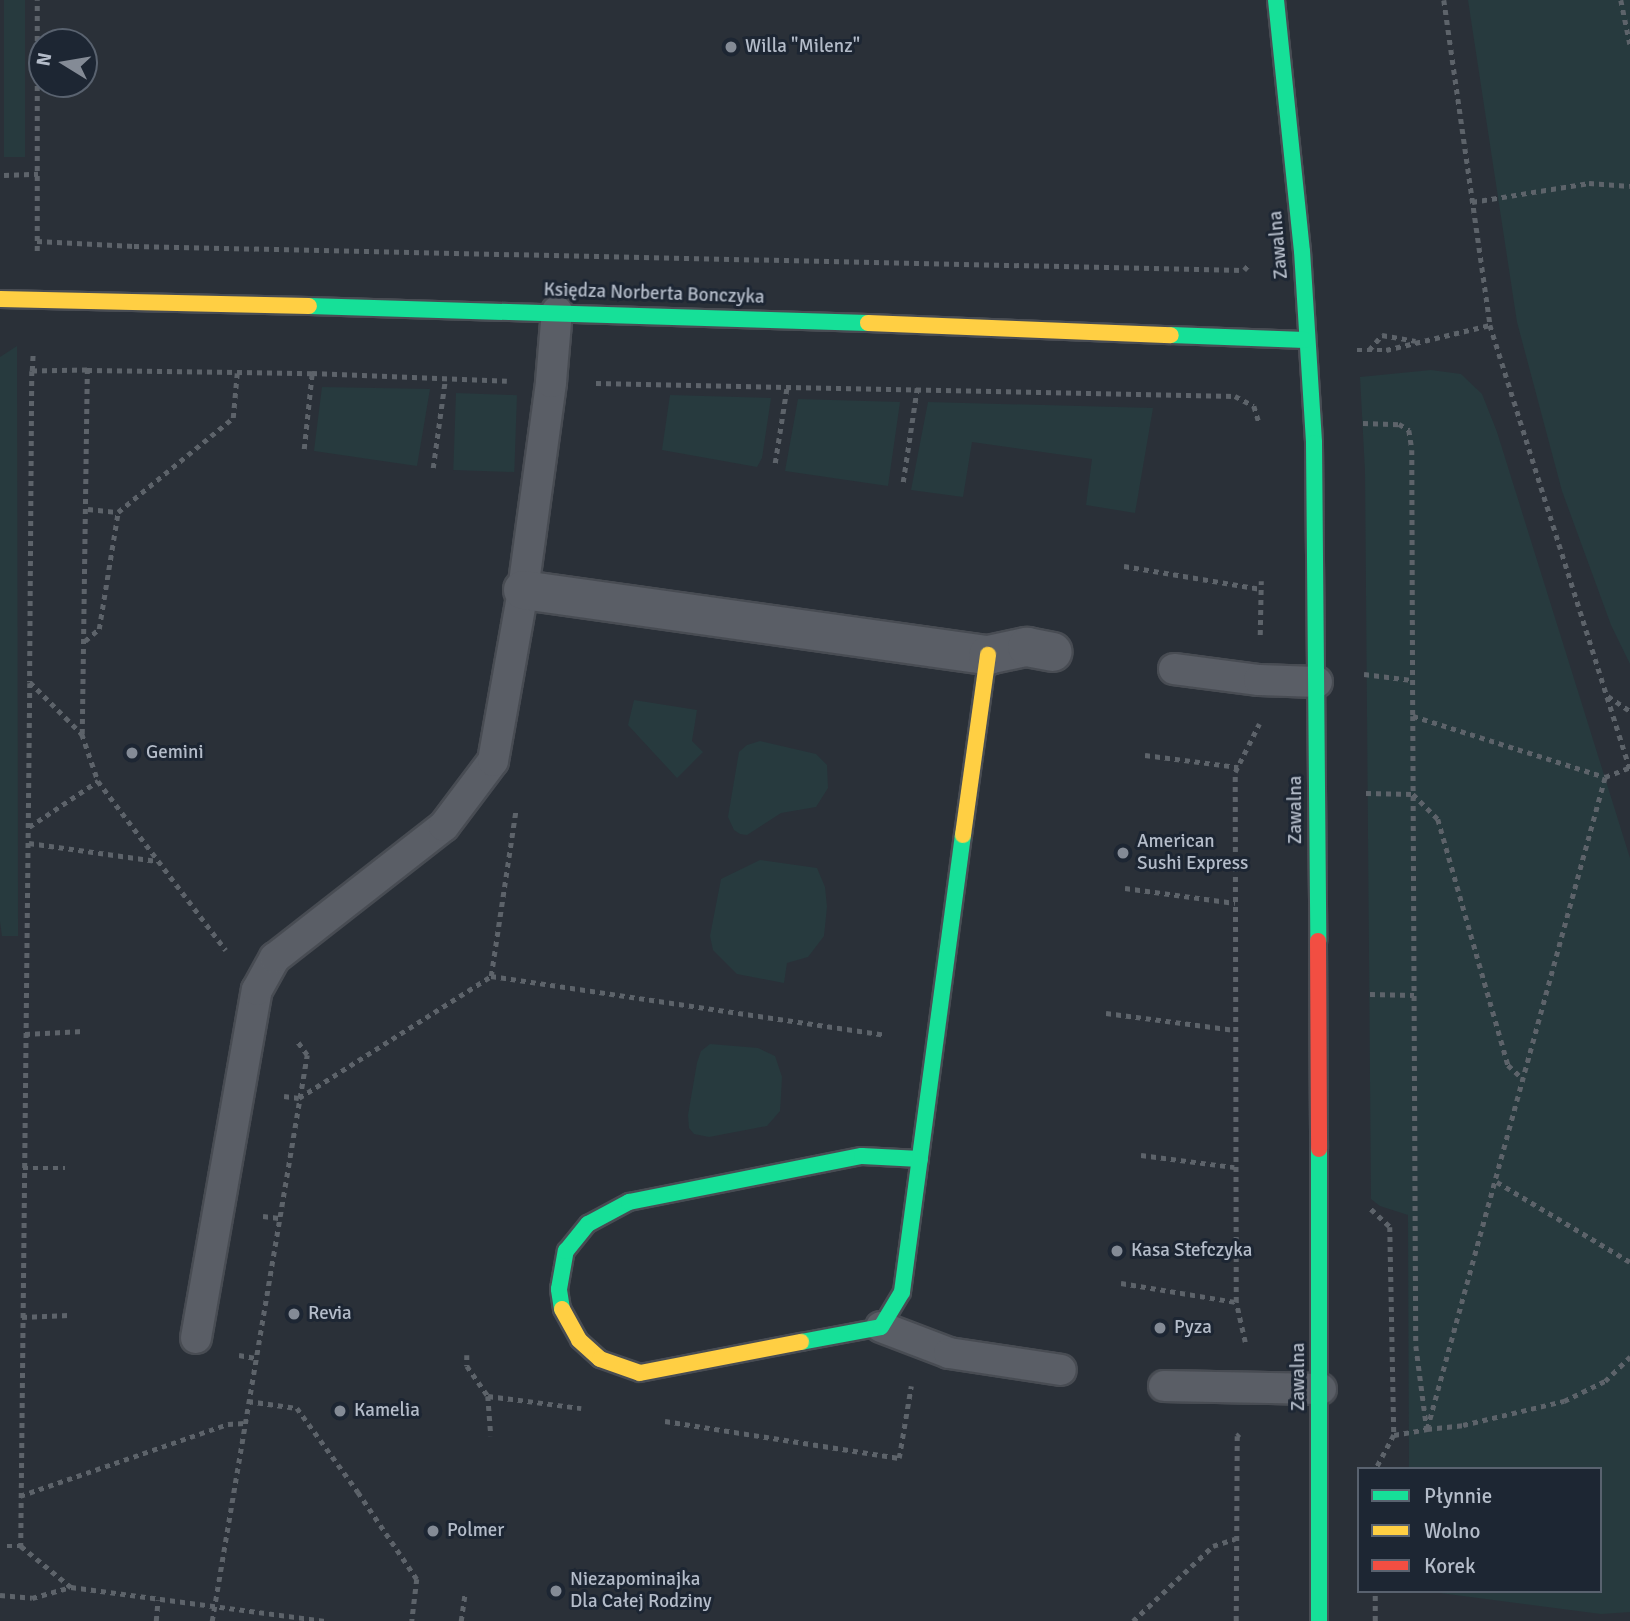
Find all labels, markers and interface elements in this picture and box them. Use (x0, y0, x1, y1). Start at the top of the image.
north arrow (28, 28, 98, 98)
place label: Willa "Milenz" (745, 36, 860, 58)
marker: Willa "Milenz" (723, 39, 739, 55)
text: N (31, 51, 57, 68)
street label: Zawalna (1265, 210, 1293, 280)
street label: Księdza Norberta Bonczyka (543, 279, 765, 309)
place label: Gemini (146, 742, 204, 764)
marker: Gemini (124, 745, 140, 761)
street label: Zawalna (1285, 776, 1307, 844)
place label: American Sushi Express (1137, 831, 1248, 875)
marker: American Sushi Express (1115, 845, 1131, 861)
place label: Kasa Stefczyka (1131, 1240, 1252, 1262)
marker: Kasa Stefczyka (1109, 1243, 1125, 1259)
place label: Revia (308, 1303, 352, 1325)
marker: Revia (286, 1306, 302, 1322)
place label: Pyza (1174, 1317, 1212, 1339)
marker: Pyza (1152, 1320, 1168, 1336)
street label: Zawalna (1288, 1343, 1310, 1411)
place label: Kamelia (354, 1400, 420, 1422)
marker: Kamelia (332, 1403, 348, 1419)
legend (1357, 1467, 1602, 1593)
text: Płynnie (1424, 1483, 1492, 1509)
text: Wolno (1424, 1518, 1480, 1544)
place label: Polmer (447, 1520, 504, 1542)
marker: Polmer (425, 1523, 441, 1539)
text: Korek (1424, 1553, 1475, 1579)
place label: Niezapominajka Dla Całej Rodziny (570, 1569, 712, 1613)
marker: Niezapominajka Dla Całej Rodziny (548, 1583, 564, 1599)

